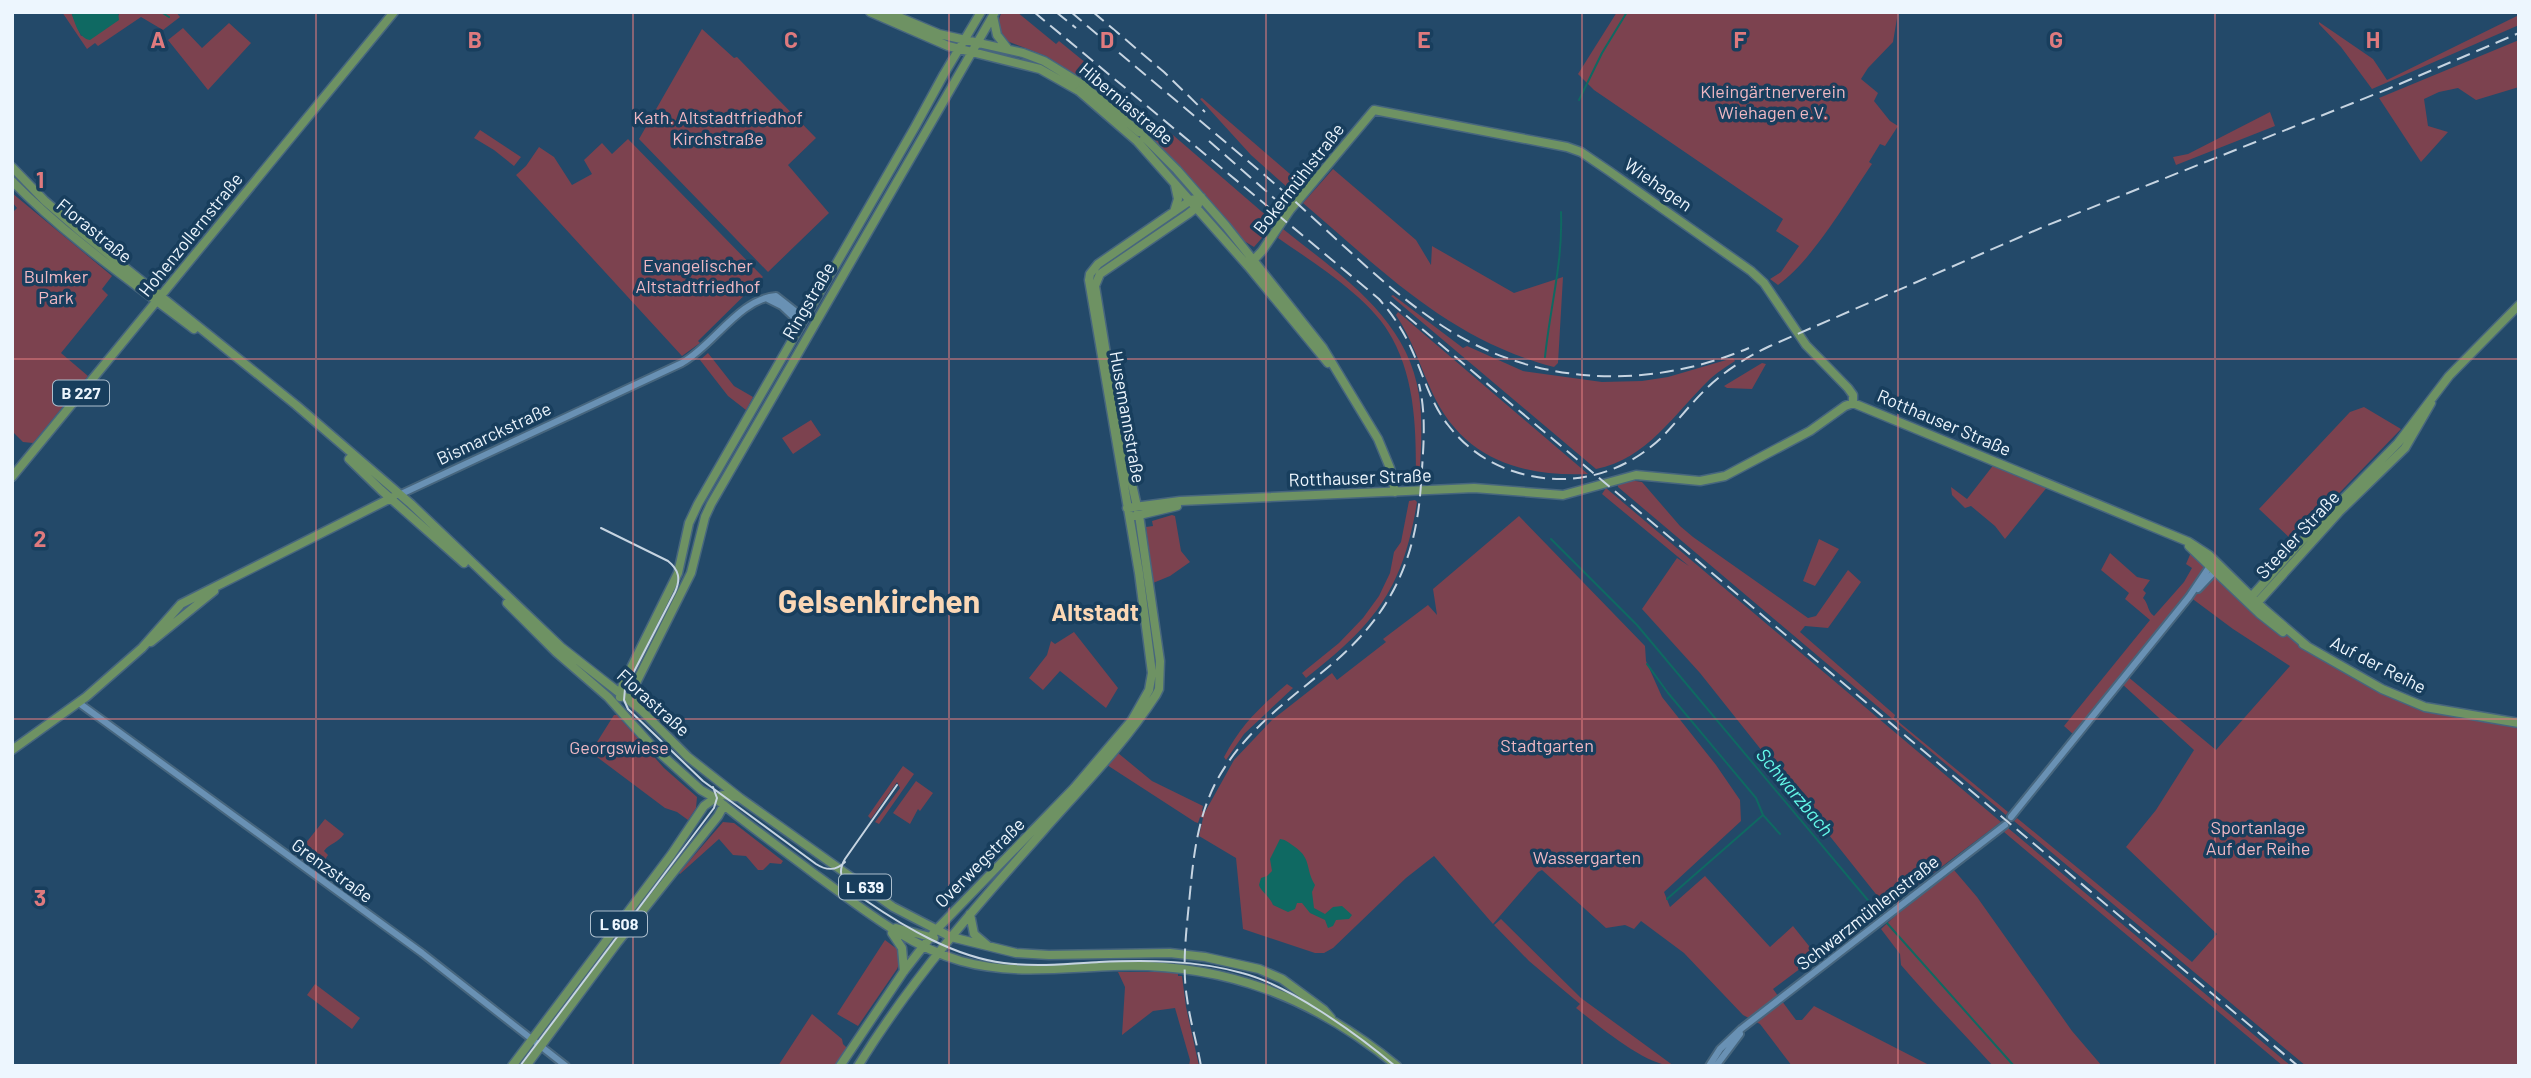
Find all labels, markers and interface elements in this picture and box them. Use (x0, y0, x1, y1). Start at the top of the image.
text: A (150, 25, 166, 53)
text: B (468, 25, 482, 53)
text: C (784, 25, 798, 53)
text: D (1100, 25, 1114, 53)
text: E (1417, 25, 1431, 53)
text: F (1734, 25, 1747, 53)
text: G (2049, 25, 2063, 53)
text: H (2366, 25, 2380, 53)
street label: Hiberniastraße (1075, 57, 1178, 149)
park label: Kleingärtnerverein Wiehagen e.V. (1700, 80, 1846, 123)
park label: Kath. Altstadtfriedhof Kirchstraße (633, 106, 803, 149)
street label: Bokermühlstraße (1248, 118, 1348, 238)
street label: Wiehagen (1620, 153, 1697, 216)
text: 1 (36, 165, 44, 193)
street label: Hohenzollernstraße (134, 168, 247, 301)
street label: Florastraße (53, 193, 137, 267)
park label: Evangelischer Altstadtfriedhof (635, 254, 761, 297)
street label: Ringstraße (777, 258, 839, 343)
park label: Bulmker Park (24, 265, 89, 308)
street label: Husemannstraße (1106, 349, 1150, 485)
road number: B 227 (53, 380, 109, 406)
street label: Rotthauser Straße (1874, 384, 2015, 460)
street label: Bismarckstraße (433, 397, 554, 469)
street label: Rotthauser Straße (1288, 464, 1432, 490)
street label: Steeler Straße (2251, 486, 2344, 583)
text: 2 (34, 524, 46, 552)
district label: Gelsenkirchen (778, 581, 980, 619)
district label: Altstadt (1051, 597, 1139, 626)
street label: Auf der Reihe (2327, 631, 2430, 698)
street label: Florastraße (613, 664, 695, 741)
park label: Stadtgarten (1500, 734, 1594, 756)
park label: Georgswiese (569, 736, 669, 758)
water label: Schwarzbach (1752, 743, 1839, 840)
street label: Overwegstraße (930, 813, 1029, 912)
park label: Sportanlage Auf der Reihe (2206, 816, 2310, 859)
street label: Grenzstraße (288, 833, 378, 907)
park label: Wassergarten (1533, 846, 1641, 868)
street label: Schwarzmühlenstraße (1792, 850, 1943, 975)
road number: L 639 (839, 874, 891, 900)
text: 3 (34, 883, 46, 911)
road number: L 608 (591, 912, 647, 936)

